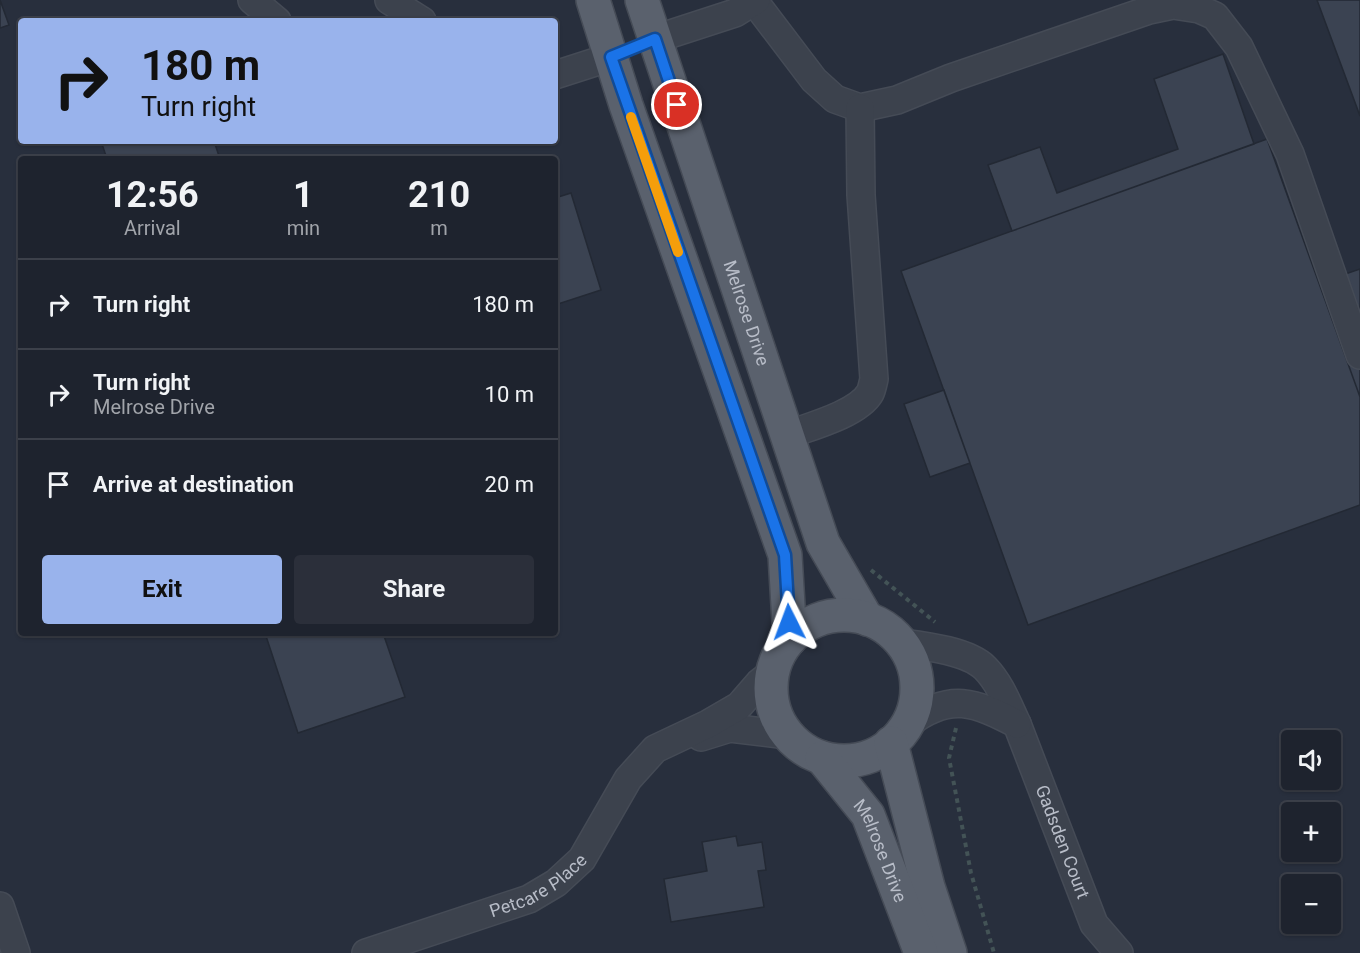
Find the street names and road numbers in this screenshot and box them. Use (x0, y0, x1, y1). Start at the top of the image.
street label: Melrose Drive (720, 258, 774, 368)
street label: Gadsden Court (1031, 782, 1094, 902)
street label: Melrose Drive (849, 795, 911, 905)
street label: Petcare Place (487, 849, 591, 921)

